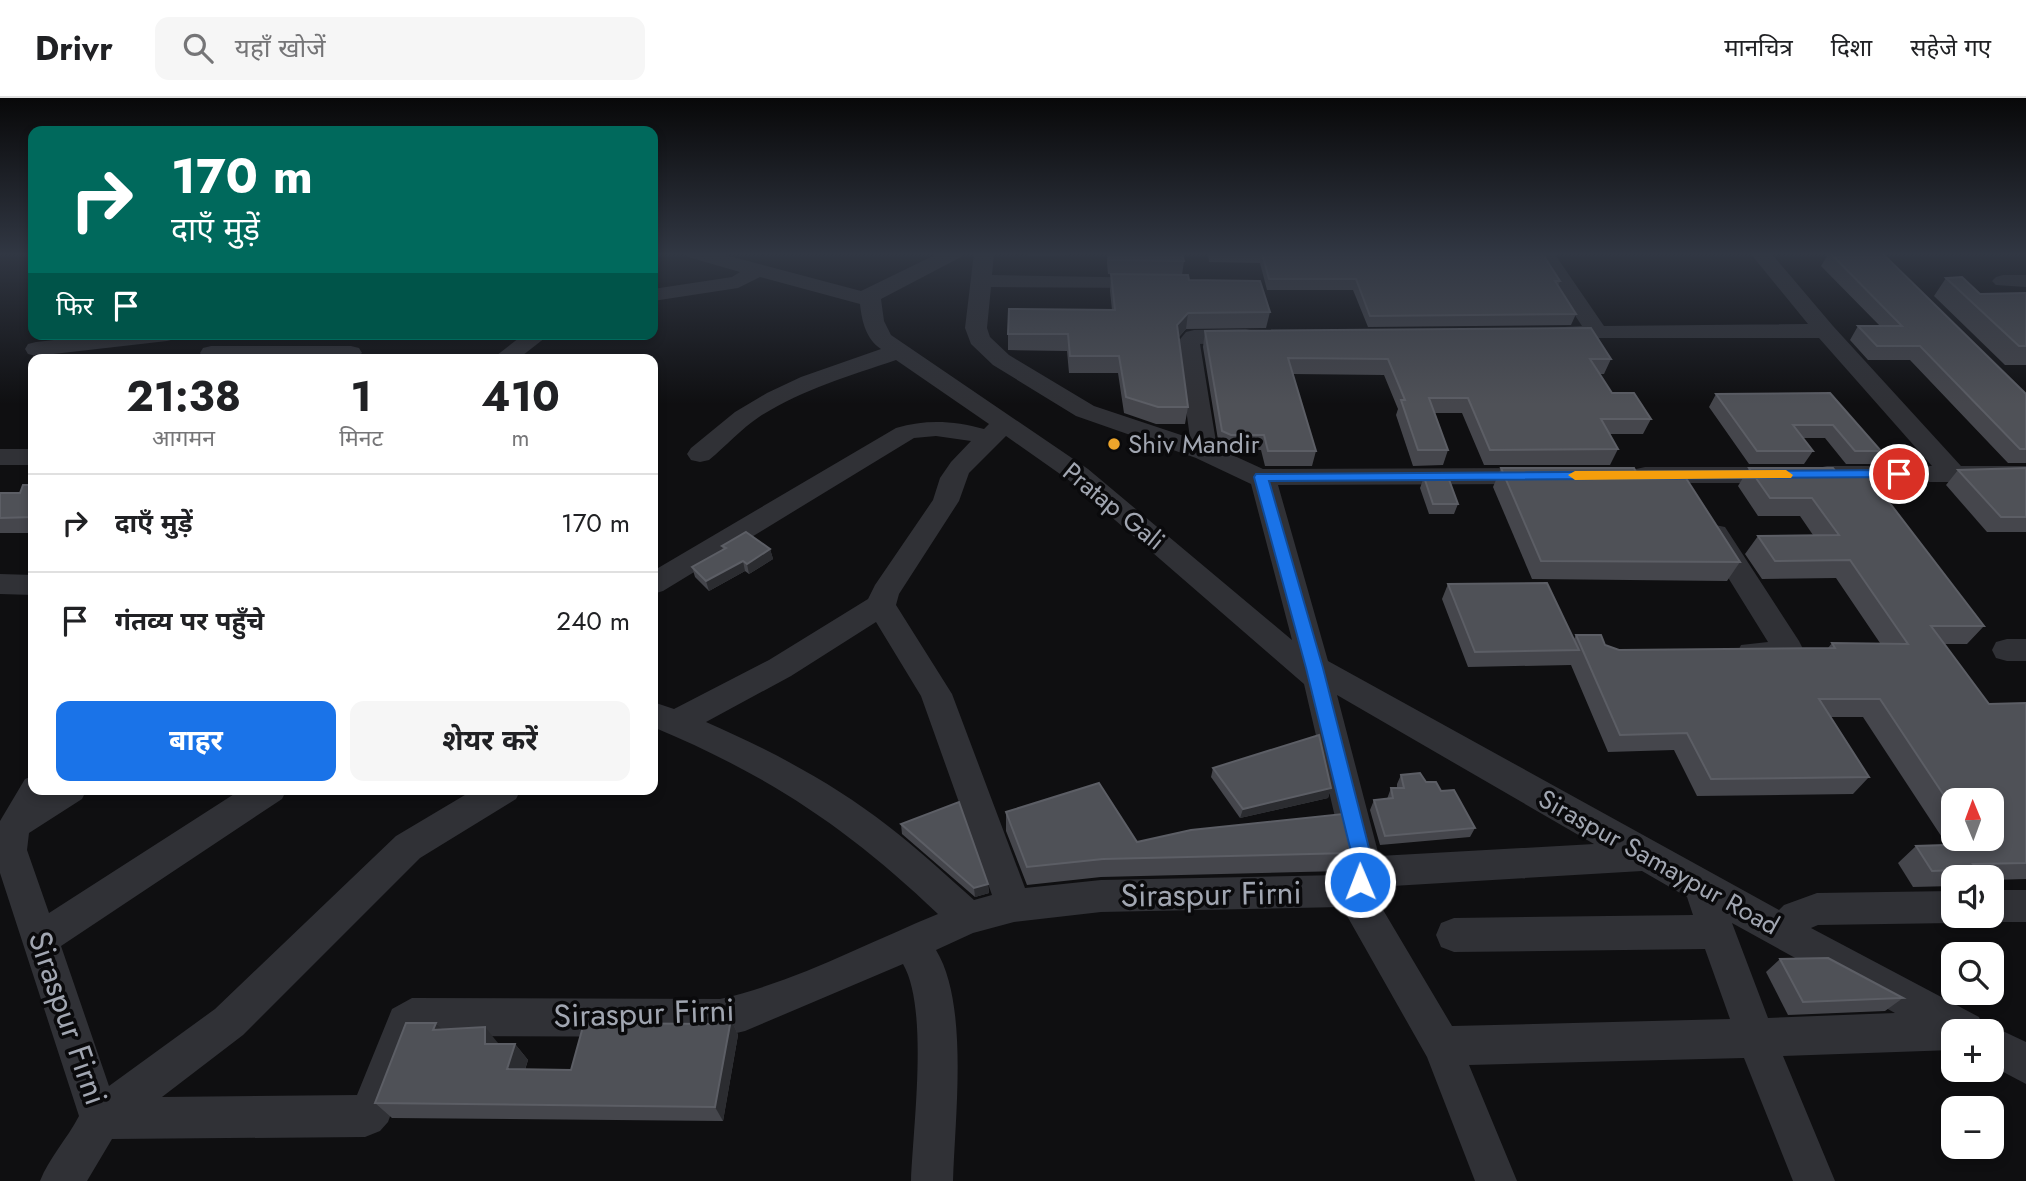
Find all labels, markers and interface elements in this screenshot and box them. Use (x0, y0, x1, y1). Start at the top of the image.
search box (155, 17, 645, 80)
text: Drivr (35, 25, 113, 72)
icon: search (179, 29, 217, 67)
text: यहाँ खोजें (235, 29, 326, 67)
text: मानचित्र (1724, 30, 1793, 65)
text: दिशा (1831, 30, 1872, 65)
text: सहेजे गए (1910, 30, 1991, 65)
text: 170 m (171, 141, 313, 211)
icon: right (56, 154, 147, 245)
text: दाएँ मुड़ें (171, 206, 260, 252)
text: फिर (56, 287, 93, 325)
icon: arrive (107, 287, 145, 325)
text: 21:38 (126, 366, 241, 427)
text: 1 (350, 366, 372, 427)
text: 410 (481, 366, 560, 427)
text: आगमन (152, 421, 215, 455)
text: मिनट (339, 421, 383, 455)
text: m (512, 421, 530, 455)
place label: Shiv Mandir (1128, 425, 1260, 463)
marker: Shiv Mandir (1106, 436, 1122, 452)
pin (1869, 444, 1929, 504)
street label: Pratap Gali (1055, 453, 1173, 559)
icon: arrive (1880, 455, 1918, 493)
icon: right (56, 504, 94, 542)
text: दाएँ मुड़ें (115, 504, 193, 542)
text: 170 m (561, 504, 630, 542)
icon: arrive (56, 602, 94, 640)
text: गंतव्य पर पहुँचे (115, 602, 264, 640)
text: 240 m (556, 602, 630, 640)
button: बाहर (56, 701, 336, 781)
button: शेयर करें (350, 701, 630, 781)
street label: Siraspur Samaypur Road (1532, 780, 1786, 944)
north arrow (1941, 788, 2004, 850)
map controls (1941, 788, 2004, 1159)
position arrow (1323, 845, 1397, 919)
button: sound (1941, 865, 2004, 928)
street label: Siraspur Firni (1120, 869, 1302, 919)
street label: Siraspur Firni (17, 925, 119, 1111)
button: search (1941, 942, 2004, 1005)
street label: Siraspur Firni (553, 987, 735, 1039)
button: + (1941, 1019, 2004, 1082)
button: − (1941, 1096, 2004, 1159)

